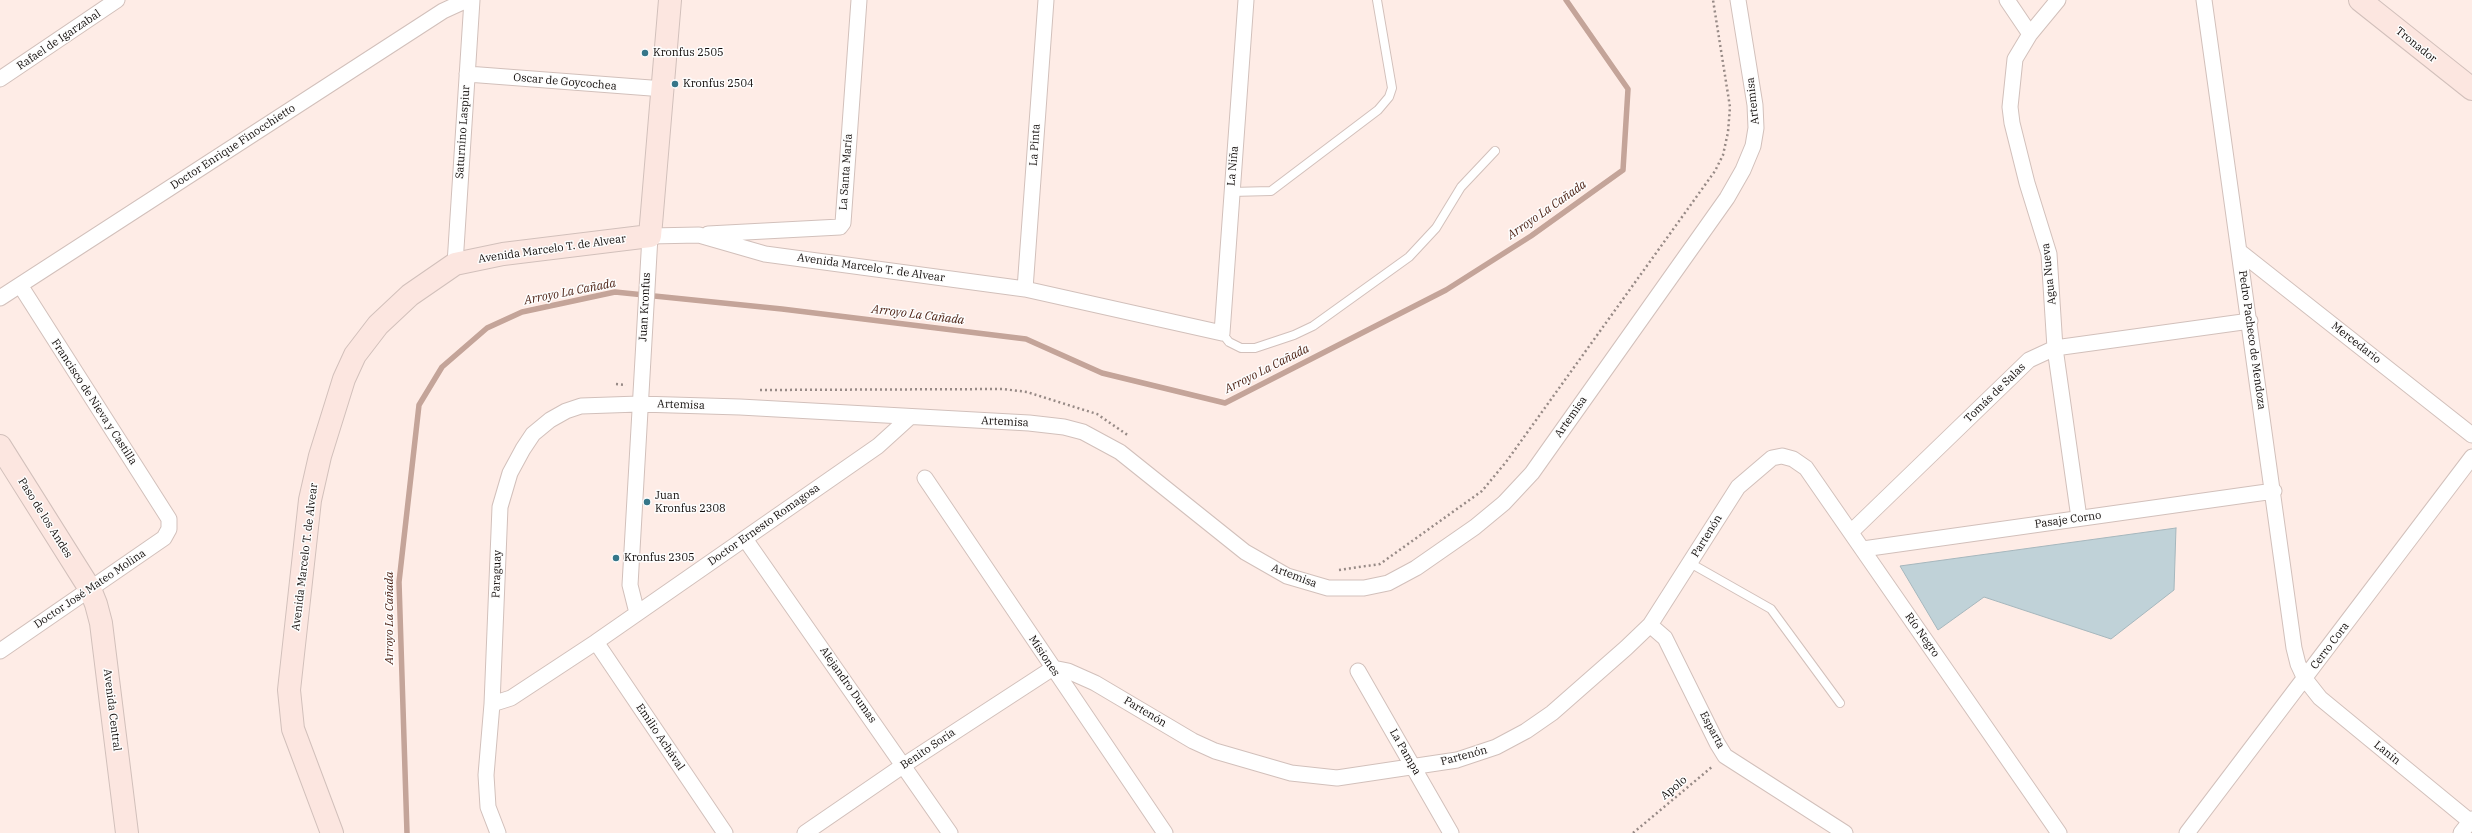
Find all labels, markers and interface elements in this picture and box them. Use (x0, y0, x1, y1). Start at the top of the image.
street label: Rafael de Igarzabal (15, 7, 103, 73)
street label: Tronador (2393, 24, 2439, 66)
place label: Kronfus 2505 (653, 46, 724, 60)
marker: Kronfus 2505 (640, 48, 650, 58)
street label: Oscar de Goycochea (513, 71, 617, 93)
place label: Kronfus 2504 (683, 77, 754, 91)
street label: Artemisa (1744, 77, 1762, 125)
marker: Kronfus 2504 (670, 79, 680, 89)
street label: Saturnino Laspiur (453, 85, 473, 179)
street label: Doctor Enrique Finocchietto (168, 102, 298, 192)
street label: La Pinta (1027, 123, 1043, 167)
street label: La Santa María (837, 133, 855, 211)
street label: La Niña (1225, 145, 1241, 187)
water label: Arroyo La Cañada (1505, 177, 1589, 243)
street label: Avenida Marcelo T. de Alvear (477, 232, 627, 266)
street label: Agua Nueva (2039, 243, 2059, 305)
street label: Avenida Marcelo T. de Alvear (796, 251, 946, 285)
street label: Pedro Pacheco de Mendoza (2236, 270, 2268, 410)
street label: Juan Kronfus (637, 272, 653, 342)
water label: Arroyo La Cañada (523, 276, 617, 308)
water label: Arroyo La Cañada (871, 302, 965, 328)
street label: Mercedario (2329, 320, 2383, 366)
street label: Francisco de Nieva y Castilla (48, 337, 140, 467)
water label: Arroyo La Cañada (1222, 341, 1312, 397)
street label: Tomás de Salas (1962, 361, 2028, 425)
street label: Artemisa (1552, 394, 1590, 440)
street label: Artemisa (657, 398, 705, 412)
street label: Artemisa (981, 414, 1029, 430)
street label: Paso de los Andes (15, 476, 75, 560)
street label: Doctor Ernesto Romagosa (706, 481, 822, 569)
street label: Avenida Marcelo T. de Alvear (289, 482, 321, 632)
place label: Juan Kronfus 2308 (655, 489, 726, 515)
marker: Juan Kronfus 2308 (642, 497, 652, 507)
street label: Pasaje Corno (2034, 509, 2102, 531)
street label: Partenón (1689, 512, 1725, 560)
street label: Doctor José Mateo Molina (32, 547, 148, 631)
street label: Paraguay (490, 550, 504, 598)
place label: Kronfus 2305 (624, 551, 695, 565)
marker: Kronfus 2305 (611, 553, 621, 563)
street label: Artemisa (1269, 561, 1319, 591)
water label: Arroyo La Cañada (383, 571, 397, 665)
street label: Río Negro (1902, 610, 1942, 660)
street label: Cerro Cora (2308, 620, 2352, 672)
street label: Misiones (1026, 633, 1062, 679)
street label: Alejandro Dumas (817, 644, 879, 726)
street label: Avenida Central (100, 668, 124, 752)
street label: Partenón (1121, 694, 1169, 730)
street label: Emilio Achával (633, 701, 687, 773)
street label: Esparta (1697, 709, 1727, 751)
street label: Benito Soria (898, 726, 958, 772)
street label: La Pampa (1386, 727, 1424, 777)
street label: Lanín (2371, 738, 2403, 768)
street label: Partenón (1439, 743, 1489, 769)
street label: Apolo (1658, 773, 1690, 803)

